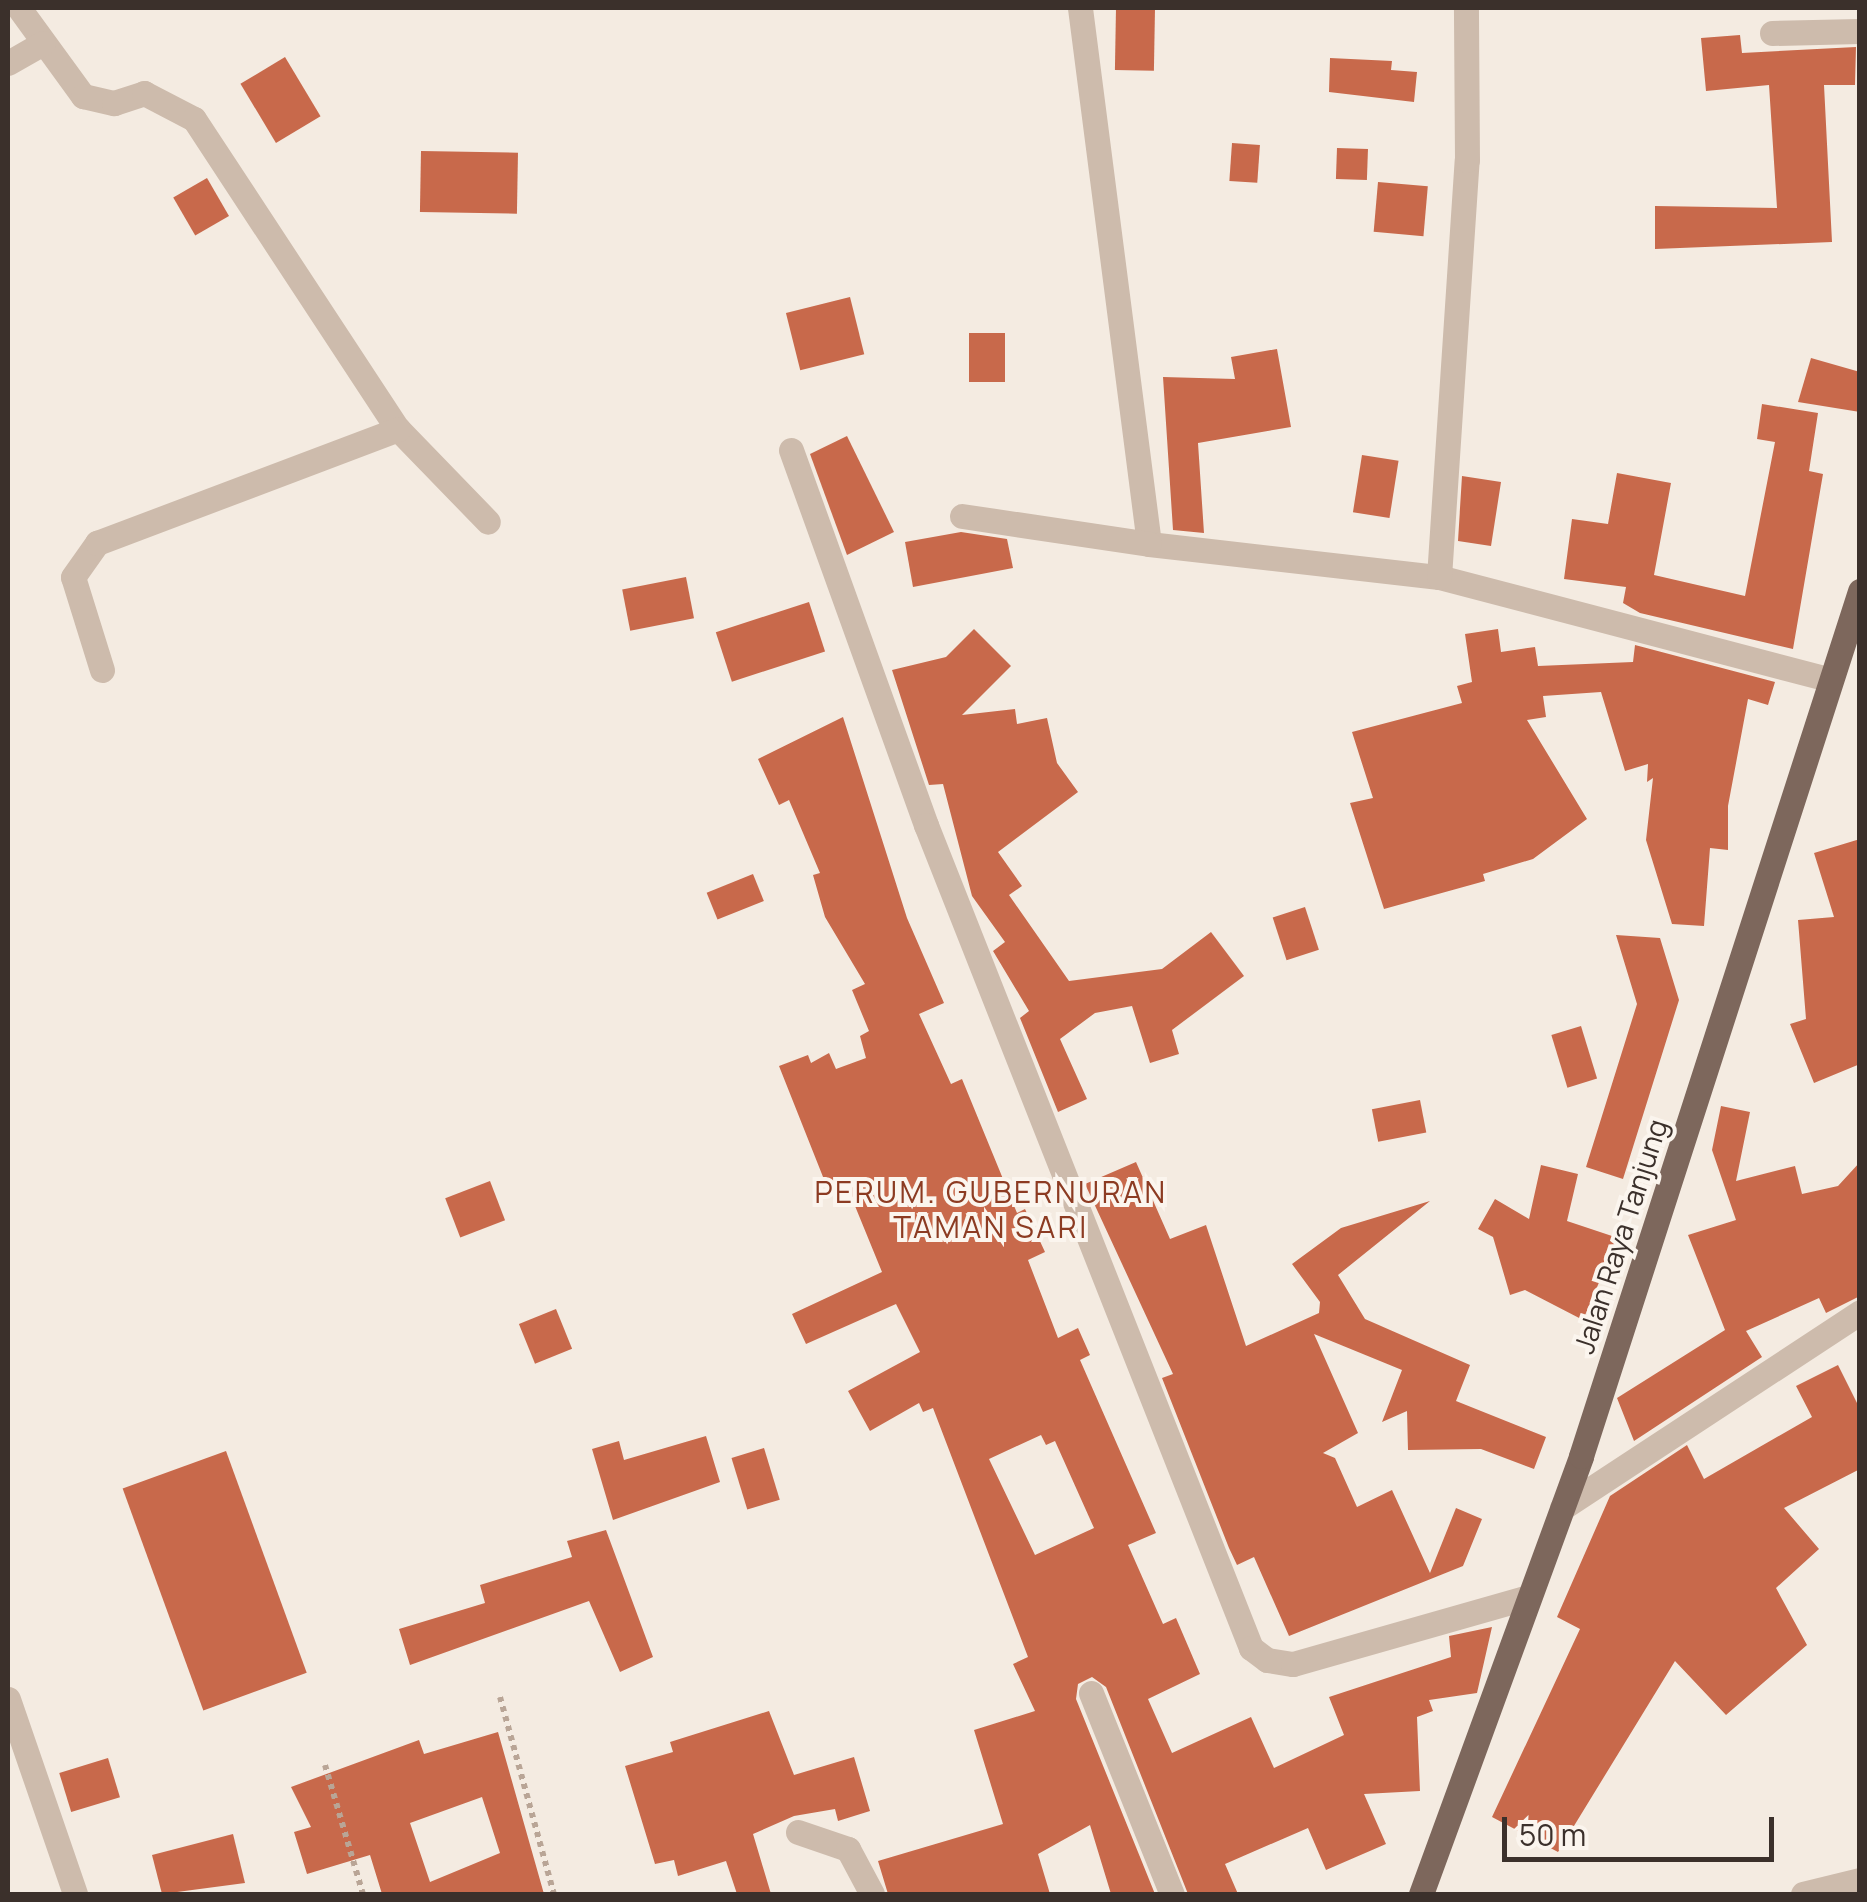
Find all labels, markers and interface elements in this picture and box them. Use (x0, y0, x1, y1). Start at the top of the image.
street label: Jalan Raya Tanjung (1566, 1115, 1674, 1357)
district label: PERUM. GUBERNURAN TAMAN SARI (814, 1174, 1168, 1244)
scale bar (1507, 1797, 1780, 1859)
text: 50 m (1519, 1814, 1586, 1855)

